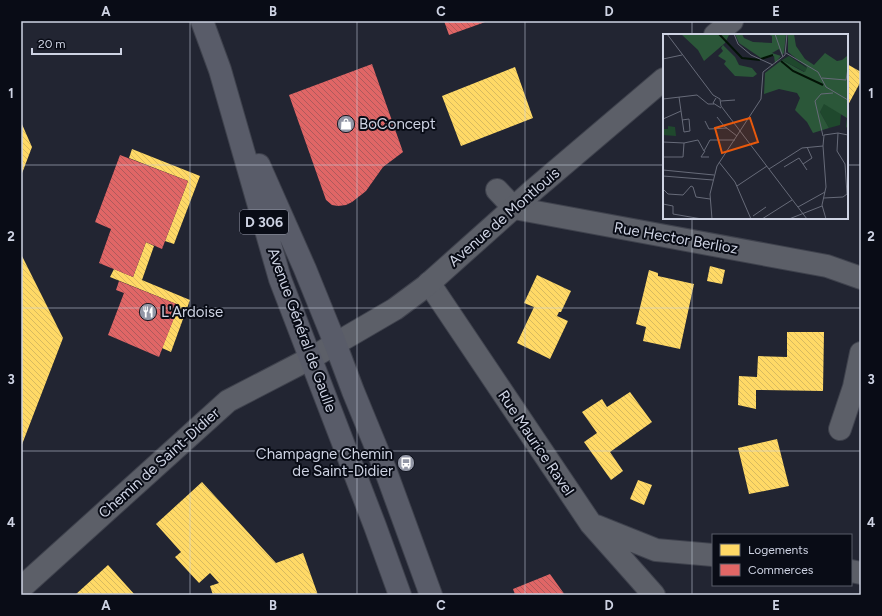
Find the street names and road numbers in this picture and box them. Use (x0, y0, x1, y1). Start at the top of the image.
street label: Avenue de Montlouis (445, 164, 563, 270)
road number: D 306 (240, 210, 288, 234)
street label: Rue Hector Berlioz (613, 218, 739, 258)
street label: Avenue Général de Gaulle (264, 246, 340, 414)
street label: Rue Maurice Ravel (494, 387, 578, 499)
street label: Chemin de Saint-Didier (95, 404, 223, 522)

